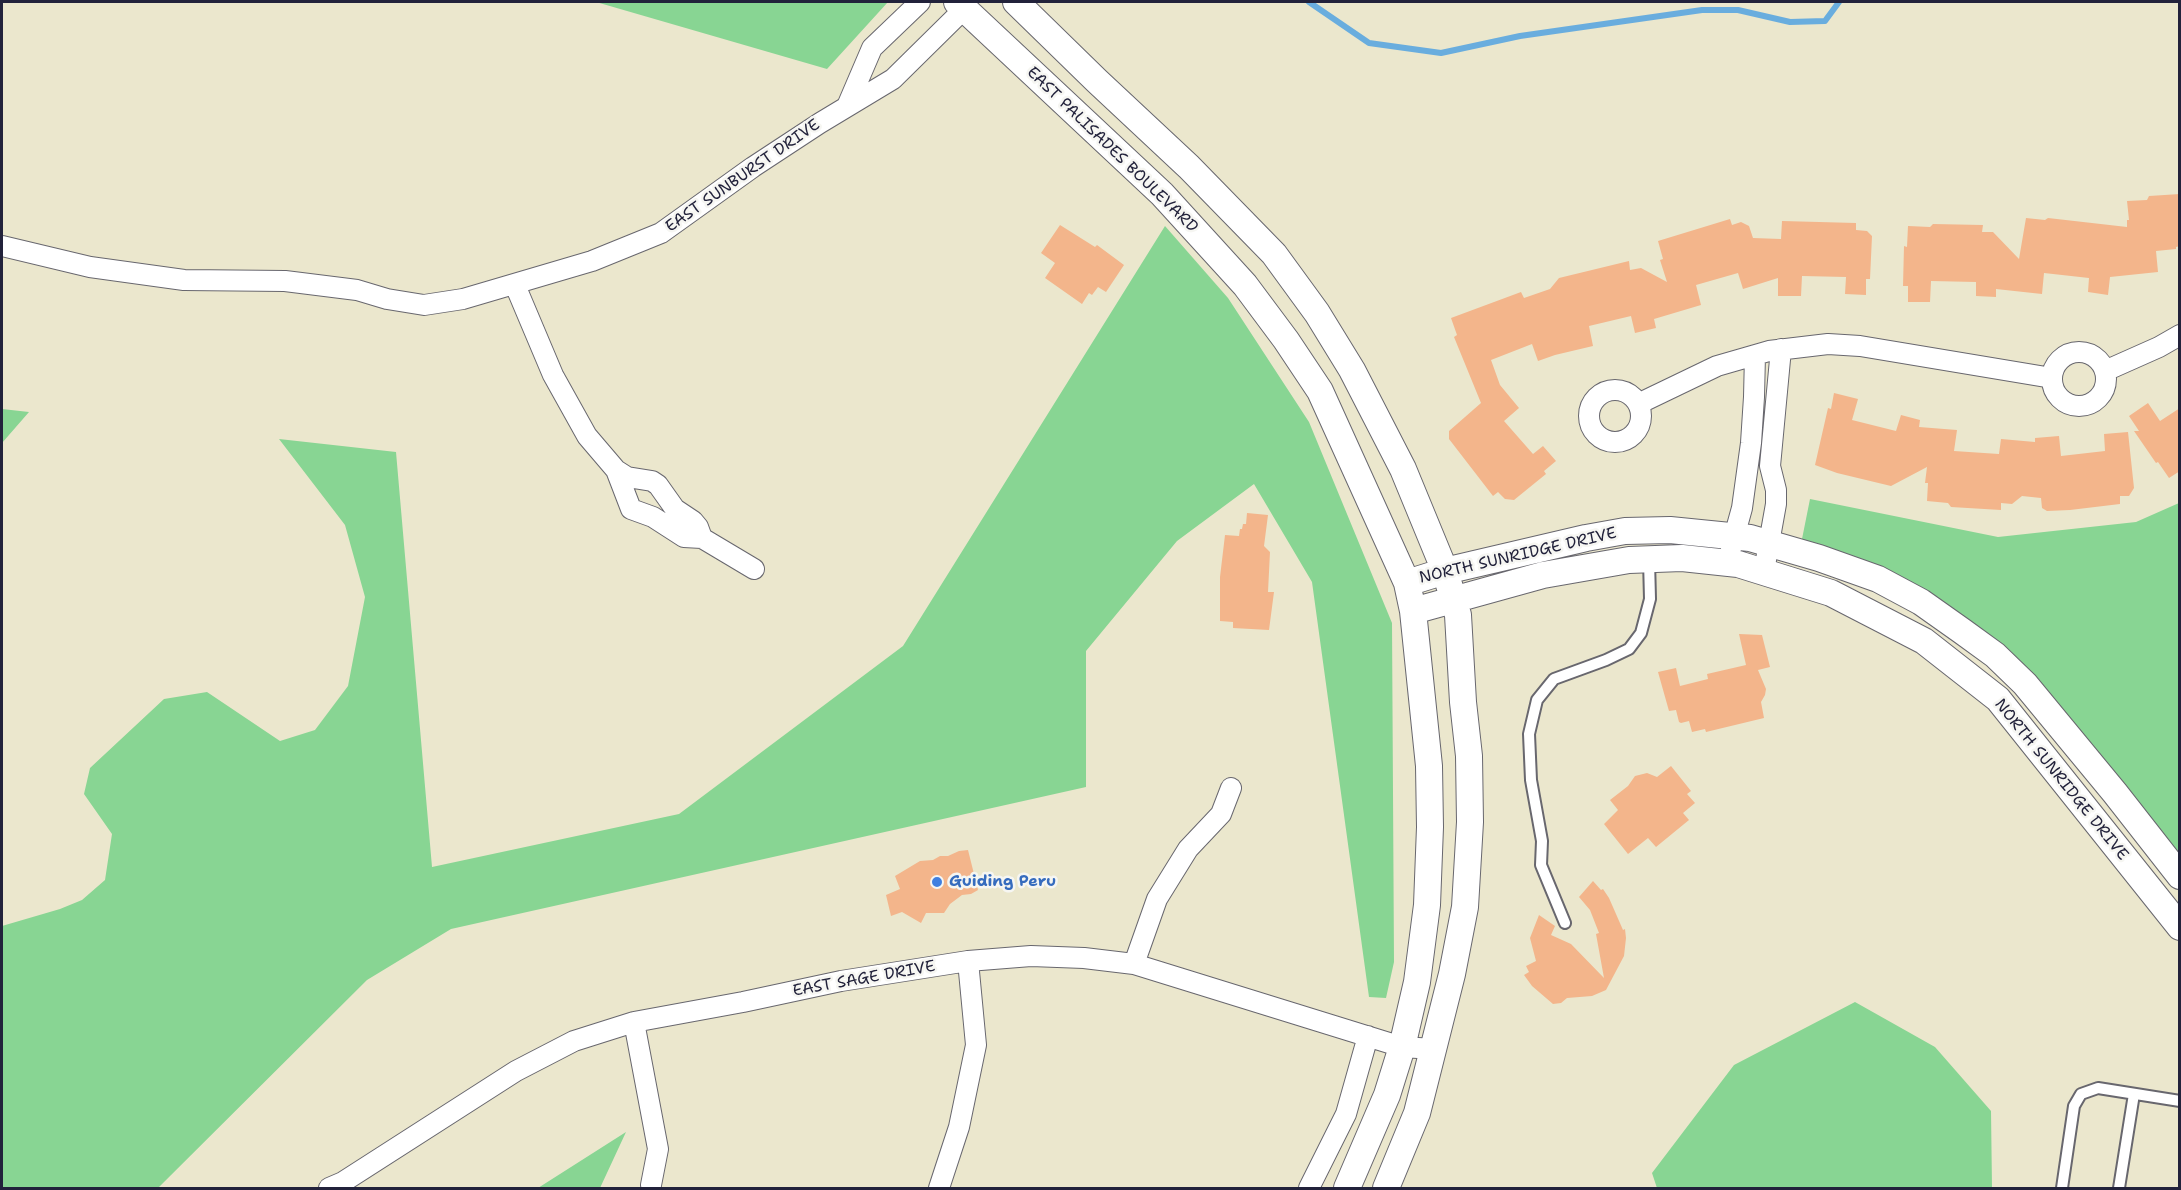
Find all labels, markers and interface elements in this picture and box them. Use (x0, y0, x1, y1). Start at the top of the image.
street label: EAST PALISADES BOULEVARD (1022, 63, 1202, 237)
street label: EAST SUNBURST DRIVE (662, 115, 824, 237)
street label: NORTH SUNRIDGE DRIVE (1417, 524, 1619, 588)
street label: NORTH SUNRIDGE DRIVE (1990, 695, 2132, 865)
place label: Guiding Peru (949, 872, 1056, 892)
marker: Guiding Peru (930, 875, 944, 889)
street label: EAST SAGE DRIVE (791, 957, 937, 1001)

